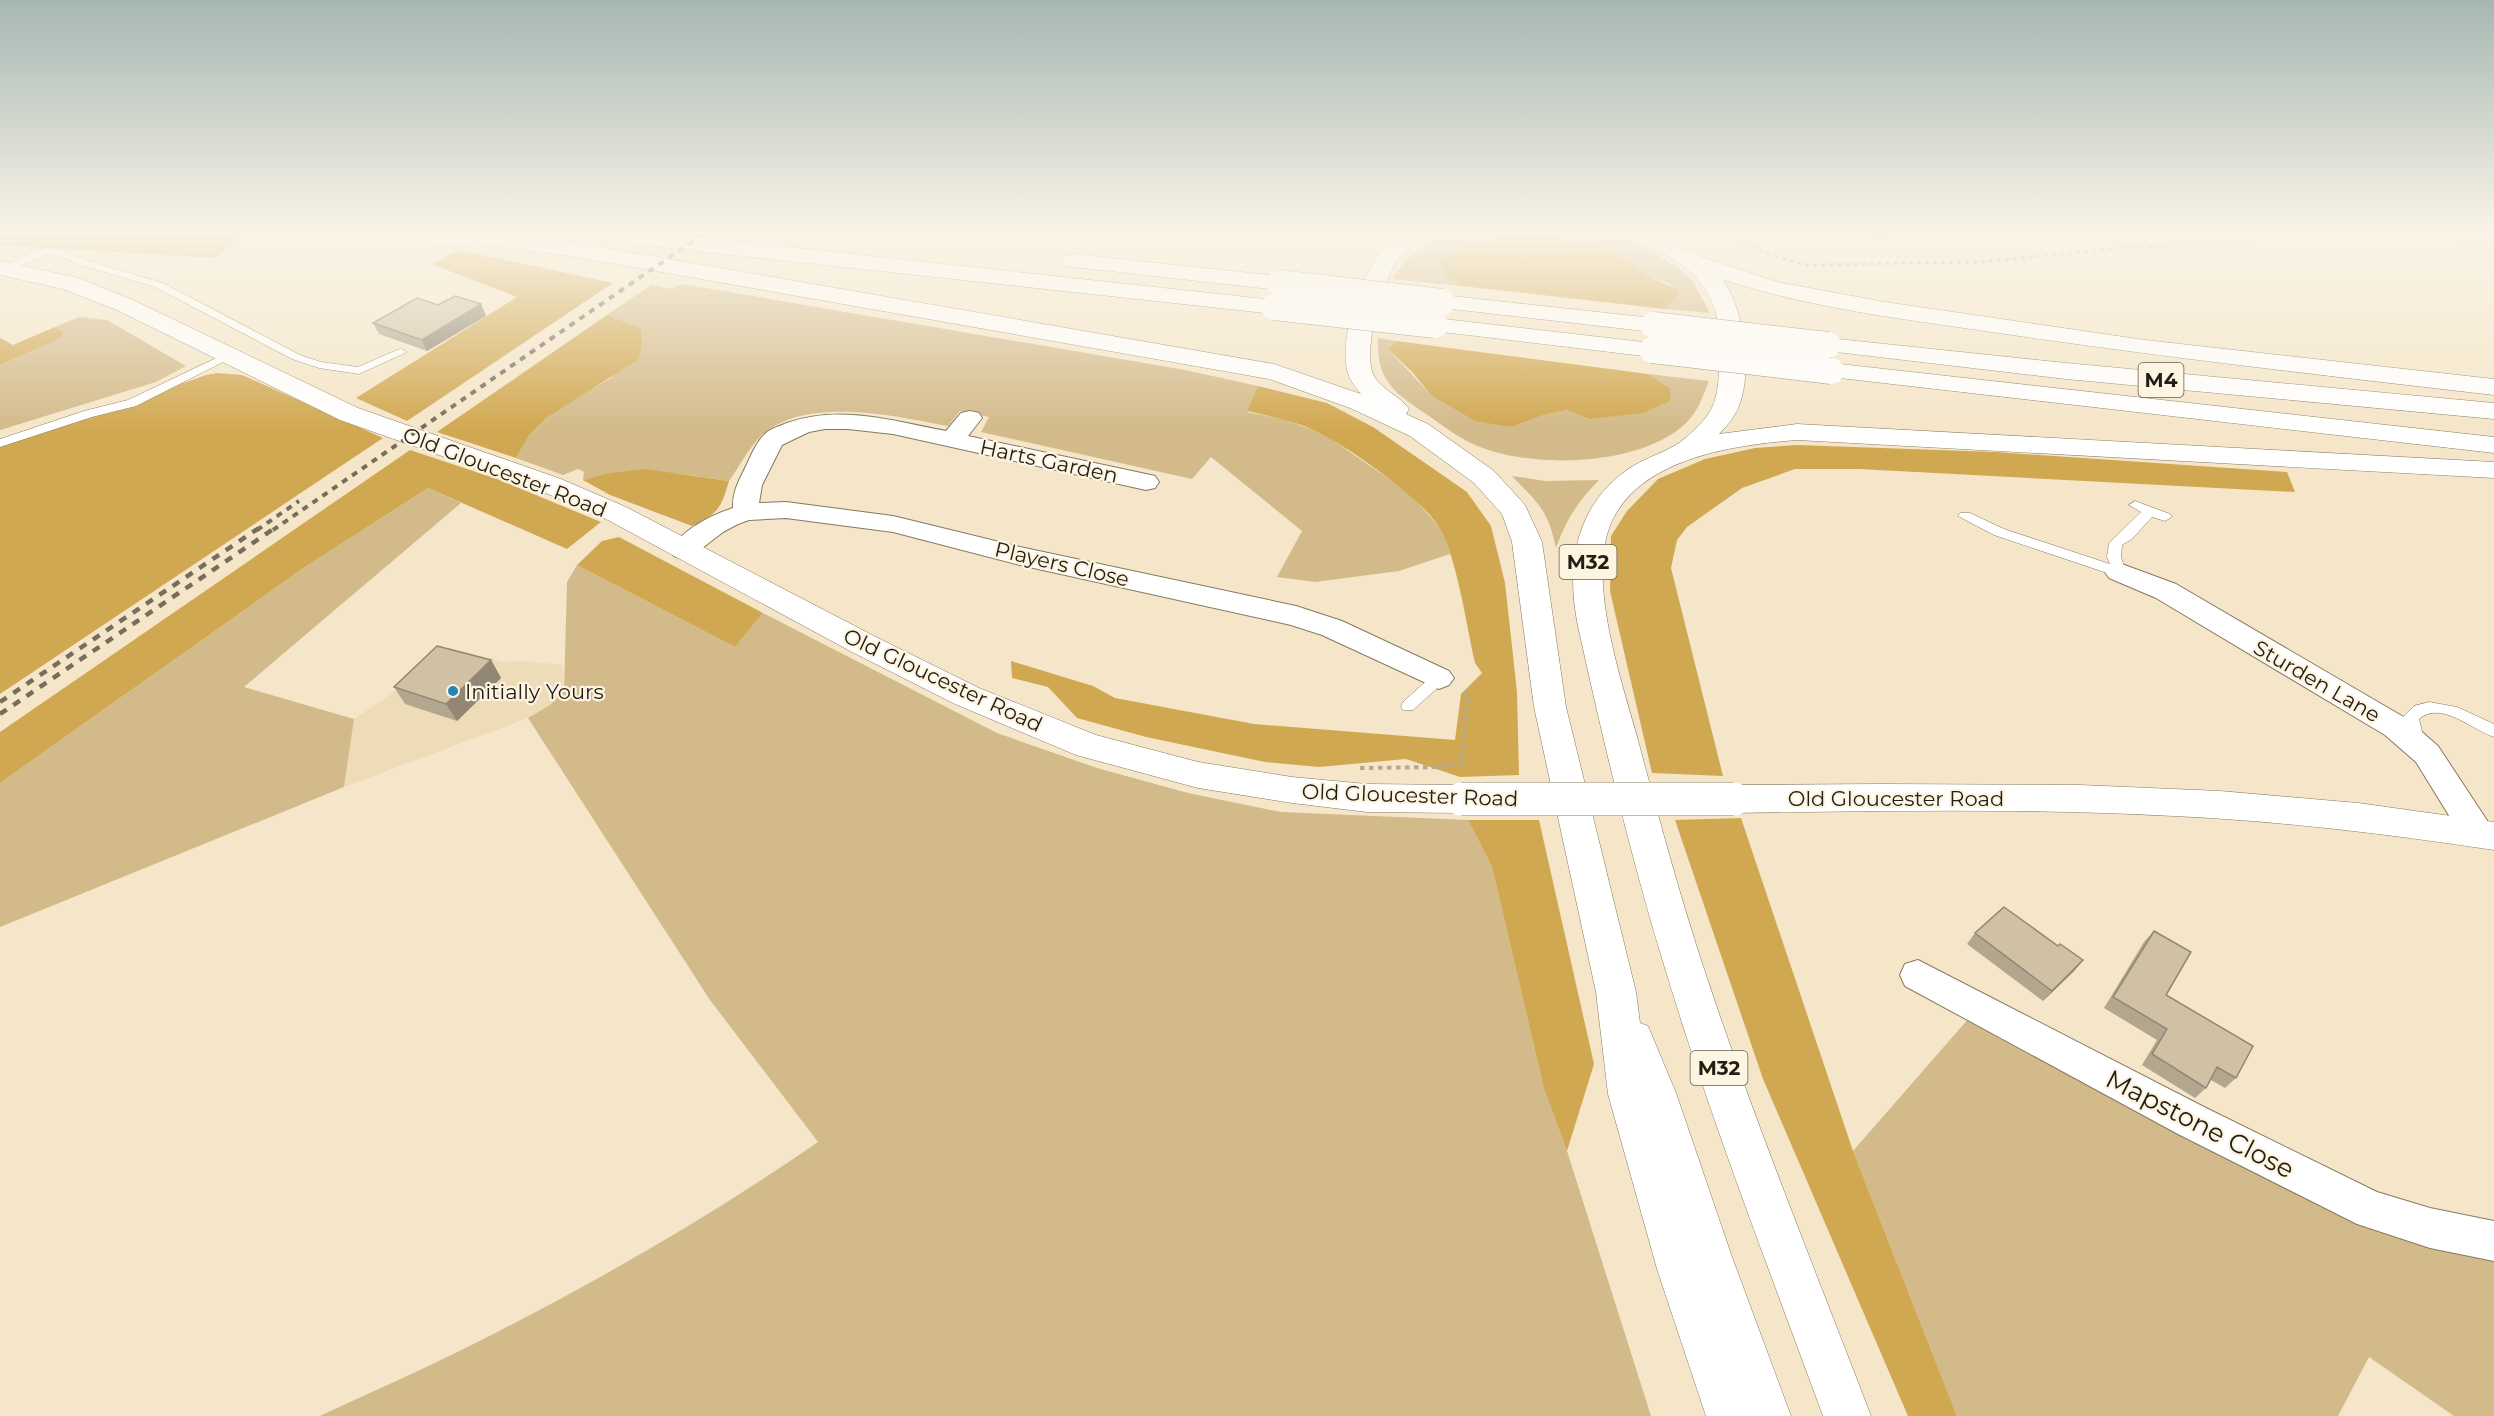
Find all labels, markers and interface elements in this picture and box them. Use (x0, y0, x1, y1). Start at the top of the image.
road number: M4 (2138, 363, 2184, 397)
street label: Old Gloucester Road (400, 422, 610, 522)
street label: Harts Garden (978, 434, 1120, 488)
street label: Players Close (992, 536, 1132, 592)
road number: M32 (1560, 545, 1616, 579)
street label: Old Gloucester Road (840, 623, 1046, 737)
street label: Sturden Lane (2249, 635, 2385, 727)
place label: Initially Yours (465, 679, 604, 704)
marker: Initially Yours (446, 684, 460, 698)
street label: Old Gloucester Road (1301, 779, 1519, 811)
street label: Old Gloucester Road (1788, 786, 2004, 811)
road number: M32 (1690, 1051, 1748, 1085)
street label: Mapstone Close (2100, 1063, 2300, 1185)

